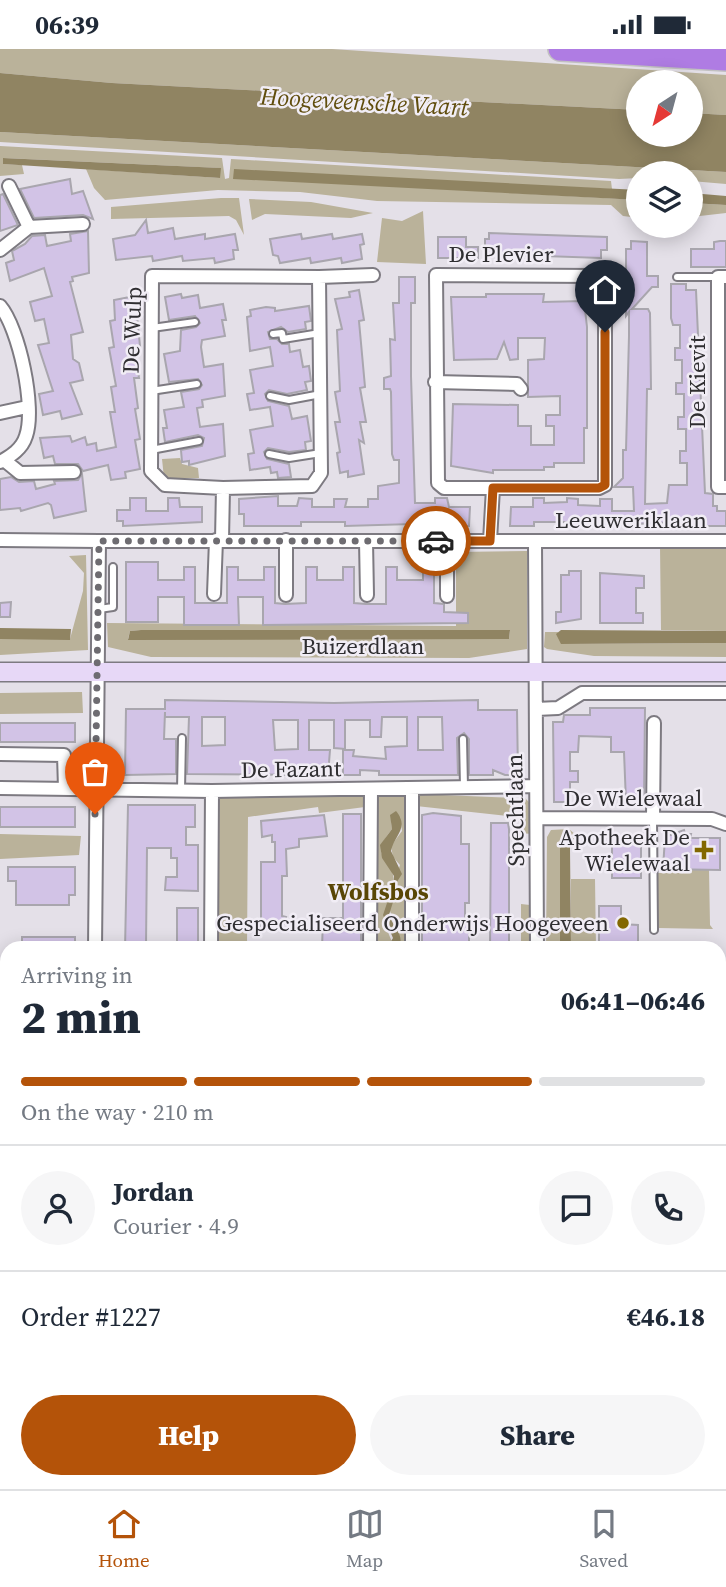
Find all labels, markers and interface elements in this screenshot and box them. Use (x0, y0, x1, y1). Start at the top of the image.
text: 06:39 (35, 7, 99, 43)
north arrow (626, 70, 704, 147)
map controls (626, 70, 703, 238)
water label: Hoogeveensche Vaart (258, 80, 470, 123)
button: layers (626, 161, 703, 238)
street label: De Plevier (448, 238, 554, 270)
pin (575, 260, 635, 332)
icon: home (586, 271, 624, 309)
street label: De Wulp (114, 286, 150, 374)
street label: De Kievit (681, 335, 713, 429)
street label: Leeuweriklaan (555, 504, 707, 536)
courier (401, 506, 471, 576)
icon: car (417, 522, 455, 560)
street label: Buizerdlaan (302, 630, 425, 662)
pin (65, 742, 125, 814)
street label: De Fazant (240, 752, 342, 786)
icon: bag (76, 753, 114, 791)
street label: Spechtlaan (498, 753, 532, 867)
street label: De Wielewaal (564, 782, 702, 814)
place label: Apotheek De Wielewaal (559, 821, 690, 879)
marker: Apotheek De Wielewaal (696, 842, 712, 858)
district label: Wolfsbos (327, 875, 429, 908)
place label: Gespecialiseerd Onderwijs Hoogeveen (216, 907, 609, 939)
marker: Gespecialiseerd Onderwijs Hoogeveen (615, 915, 631, 931)
text: Arriving in (21, 959, 133, 991)
text: 06:41–06:46 (561, 983, 705, 1019)
text: 2 min (21, 985, 141, 1048)
text: On the way · 210 m (21, 1096, 214, 1128)
button: person (21, 1171, 95, 1245)
button: chat (539, 1171, 613, 1245)
button: phone (631, 1171, 705, 1245)
text: Jordan (113, 1174, 194, 1210)
text: Courier · 4.9 (113, 1210, 239, 1242)
text: Order #1227 (21, 1299, 161, 1335)
text: €46.18 (627, 1299, 705, 1335)
button: Help (21, 1395, 356, 1475)
button: Share (370, 1395, 705, 1475)
tab: Home (98, 1505, 150, 1573)
tab: Map (346, 1505, 384, 1573)
tab: Saved (579, 1505, 628, 1573)

